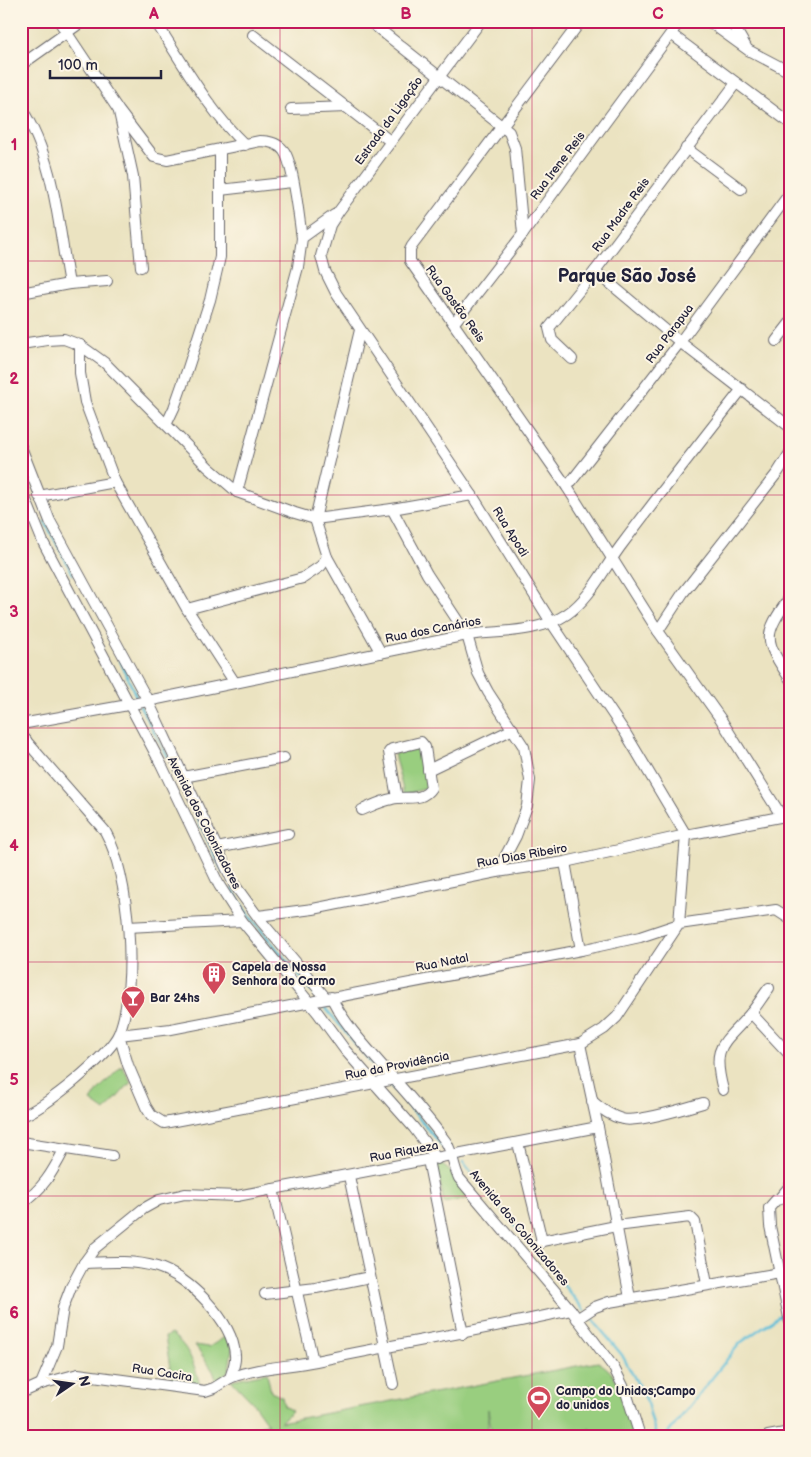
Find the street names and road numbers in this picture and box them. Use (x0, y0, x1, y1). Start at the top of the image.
street label: Estrada da Ligação (352, 74, 426, 168)
street label: Rua Irene Reis (527, 129, 589, 203)
street label: Rua Madre Reis (589, 175, 653, 255)
street label: Rua Gastão Reis (422, 263, 488, 346)
street label: Rua Parapua (643, 301, 697, 367)
street label: Rua Apodi (489, 504, 531, 560)
street label: Rua dos Canários (384, 613, 482, 647)
street label: Avenida dos Colonizadores (164, 754, 244, 892)
street label: Rua Dias Ribeiro (476, 841, 569, 871)
street label: Rua Natal (414, 950, 470, 976)
street label: Rua da Providência (344, 1048, 451, 1083)
street label: Rua Riqueza (368, 1138, 440, 1166)
street label: Avenida dos Colonizadores (466, 1167, 572, 1289)
street label: Rua Cacira (131, 1361, 193, 1385)

